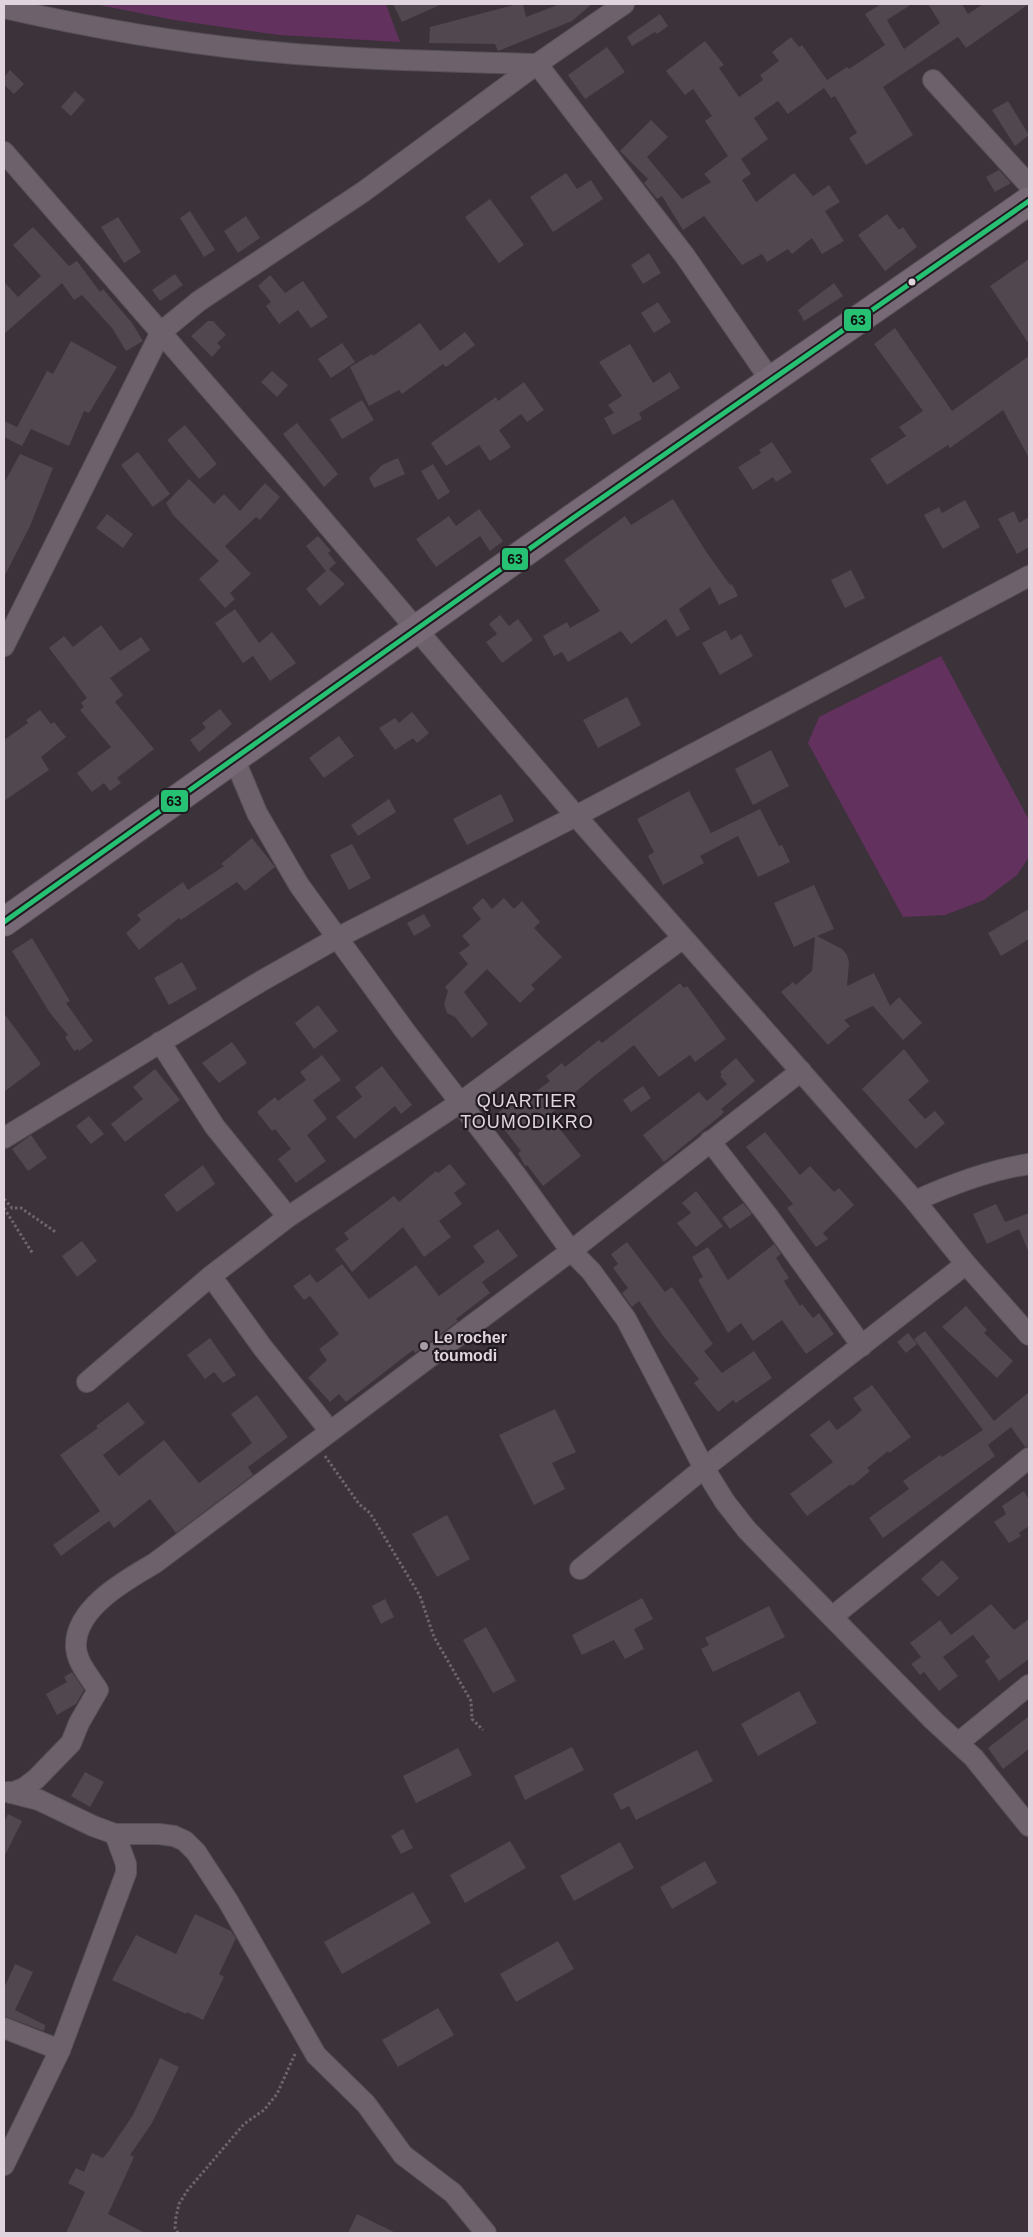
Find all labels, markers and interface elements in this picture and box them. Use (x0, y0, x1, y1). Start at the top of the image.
unlabelled marker (907, 277, 917, 287)
line badge: 63 (843, 308, 872, 332)
text: 63 (850, 312, 866, 328)
line badge: 63 (501, 547, 529, 571)
text: 63 (507, 551, 523, 567)
line badge: 63 (160, 789, 189, 813)
text: 63 (166, 793, 182, 809)
district label: QUARTIER TOUMODIKRO (460, 1091, 594, 1132)
place label: Le rocher toumodi (434, 1329, 507, 1364)
marker: Le rocher toumodi (418, 1340, 430, 1352)

